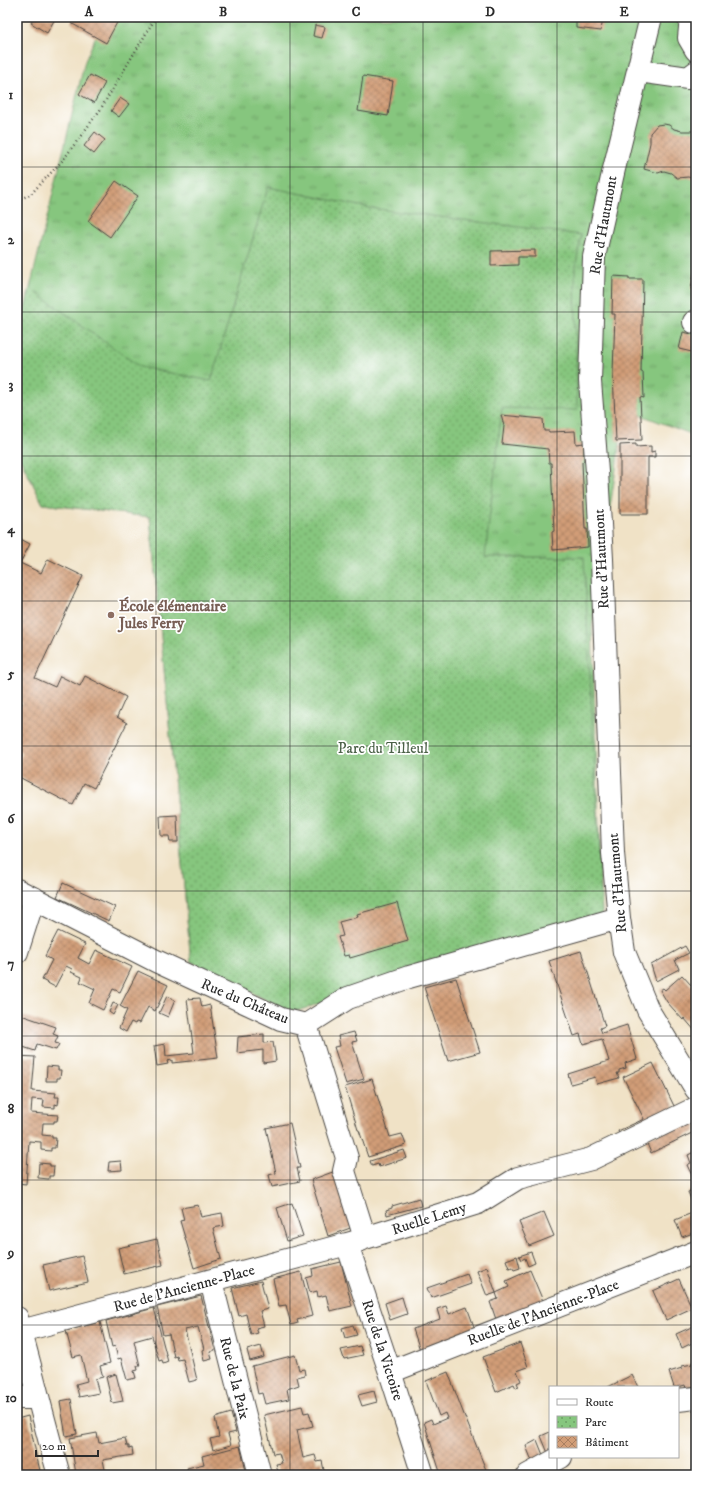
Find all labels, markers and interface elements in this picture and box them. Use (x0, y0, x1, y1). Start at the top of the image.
text: A (84, 4, 94, 20)
text: B (219, 4, 227, 20)
text: C (352, 4, 361, 20)
text: D (485, 4, 495, 20)
text: E (619, 4, 629, 20)
text: 1 (9, 87, 14, 103)
street label: Rue d'Hautmont (585, 174, 622, 276)
text: 2 (8, 232, 15, 248)
text: 3 (9, 377, 14, 393)
street label: Rue d'Hautmont (589, 508, 614, 609)
text: 4 (6, 521, 15, 538)
place label: École élémentaire Jules Ferry (117, 596, 227, 633)
marker: École élémentaire Jules Ferry (106, 610, 116, 620)
text: 5 (7, 666, 15, 682)
park label: Parc du Tilleul (338, 739, 429, 758)
text: 6 (8, 811, 16, 827)
street label: Rue d'Hautmont (604, 832, 631, 934)
text: 7 (8, 956, 15, 972)
street label: Rue du Château (198, 974, 292, 1028)
text: 8 (8, 1101, 15, 1117)
street label: Ruelle Lemy (390, 1197, 470, 1239)
text: 9 (7, 1245, 14, 1261)
street label: Rue de l'Ancienne-Place (111, 1260, 257, 1316)
street label: Ruelle de l'Ancienne-Place (465, 1275, 622, 1350)
street label: Rue de la Victoire (357, 1297, 408, 1403)
street label: Rue de la Paix (215, 1335, 254, 1422)
legend (549, 1386, 679, 1458)
text: 10 (5, 1390, 17, 1406)
text: Route (585, 1395, 613, 1410)
text: Parc (585, 1415, 607, 1430)
scale bar (36, 1432, 98, 1458)
text: Bâtiment (585, 1435, 629, 1450)
text: 20 m (42, 1439, 66, 1454)

